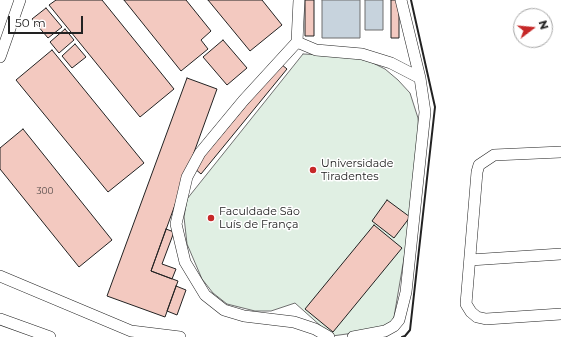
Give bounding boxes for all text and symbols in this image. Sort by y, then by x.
scale bar [10,8,85,34]
north arrow [513,8,553,48]
text: 50 m [15,15,46,30]
text: N [536,19,552,31]
place label: Universidade Tiradentes [321,157,393,183]
marker: Universidade Tiradentes [308,165,318,175]
house number: 300 [37,186,53,196]
place label: Faculdade São Luís de França [219,205,300,231]
marker: Faculdade São Luís de França [206,213,216,223]

